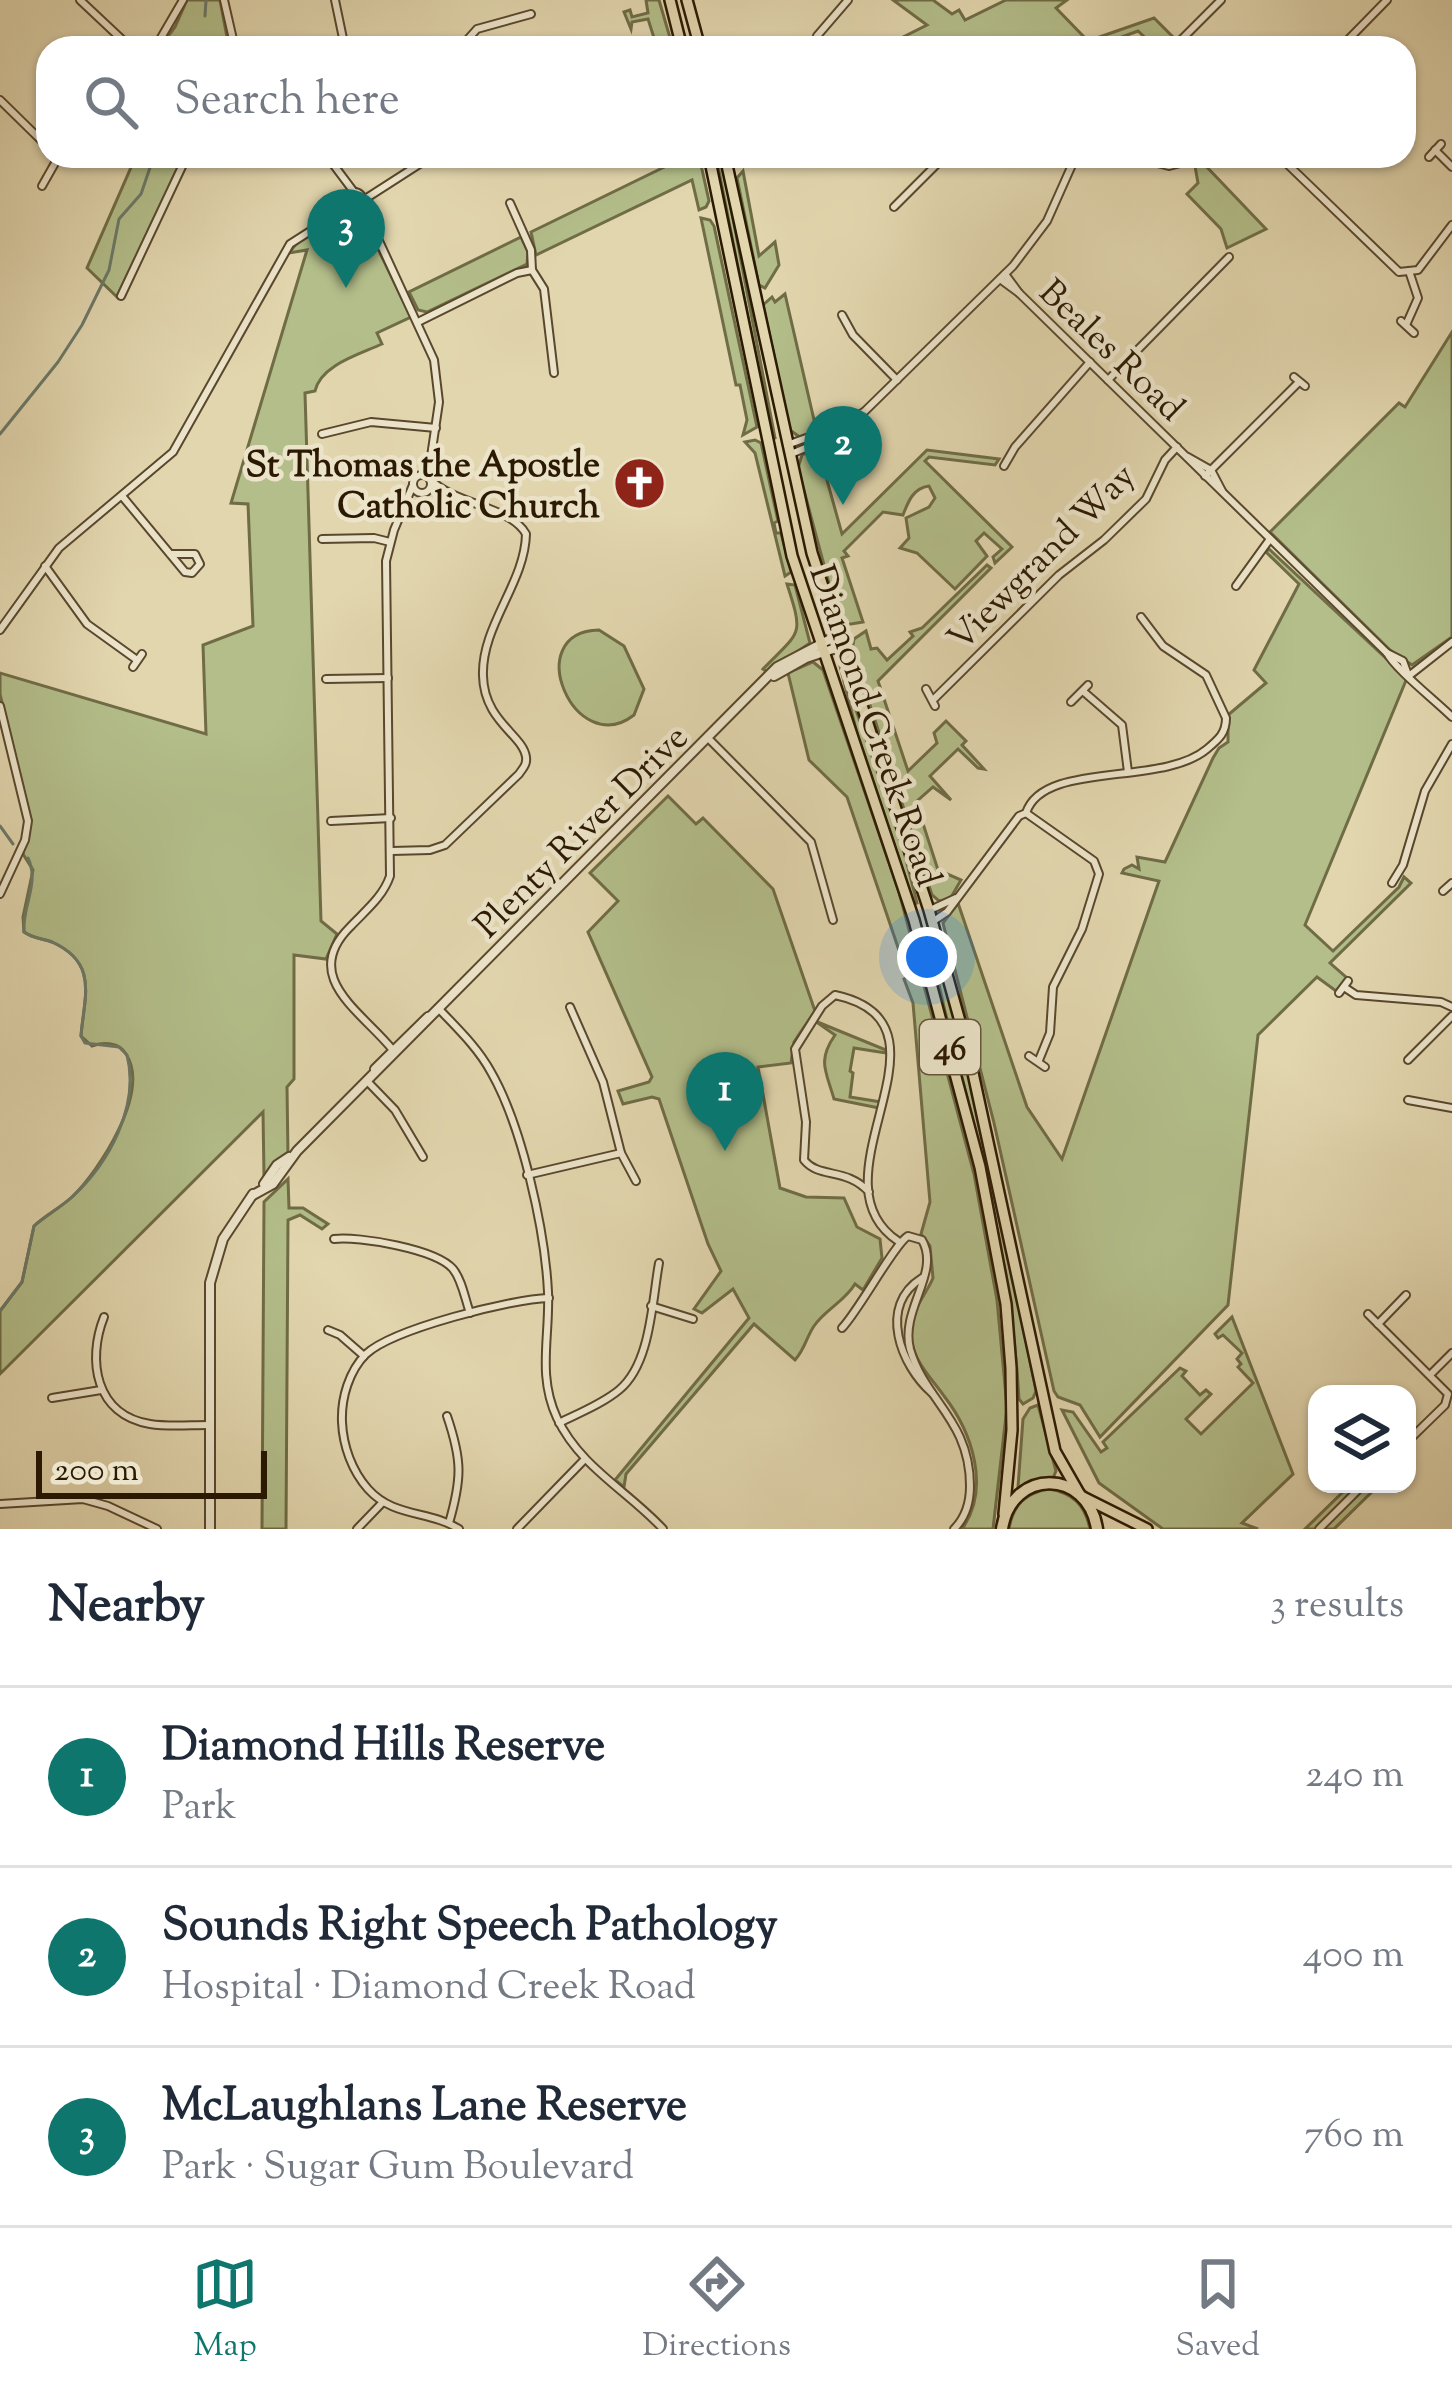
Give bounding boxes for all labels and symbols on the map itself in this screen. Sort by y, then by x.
pin: 3 [307,189,385,288]
street label: Beales Road [1026,269,1195,435]
pin: 2 [804,406,882,505]
place label: St Thomas the Apostle Catholic Church [246,441,600,534]
street label: Viewgrand Way [937,453,1149,665]
church icon: St Thomas the Apostle Catholic Church [611,456,667,512]
street label: Diamond Creek Road [794,559,953,894]
street label: Plenty River Drive [464,714,702,952]
your location [897,927,957,987]
road number: 46 [920,1020,980,1074]
pin: 1 [686,1052,764,1151]
scale bar [36,1445,267,1498]

